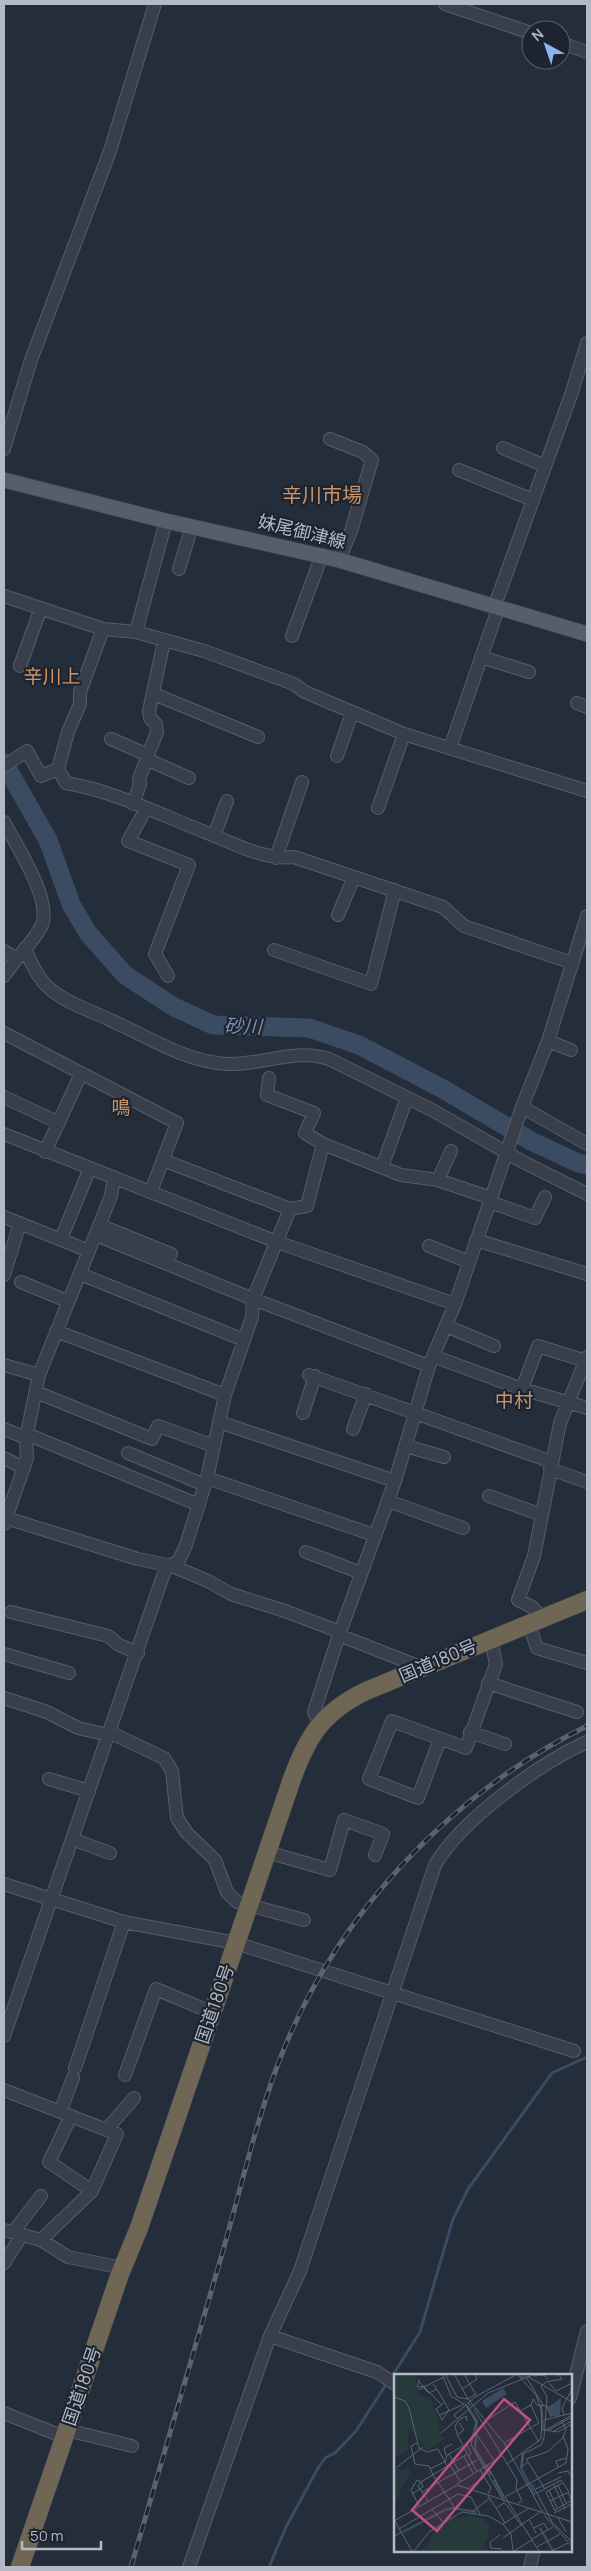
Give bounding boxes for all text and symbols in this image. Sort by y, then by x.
north arrow [521,20,571,70]
text: N [527,24,547,45]
district label: 辛川市場 [282,481,362,508]
street label: 妹尾御津線 [256,508,349,554]
district label: 辛川上 [23,663,81,689]
water label: 砂川 [224,1012,264,1040]
district label: 鳴 [111,1094,131,1120]
district label: 中村 [495,1387,533,1413]
street label: 国道180号 [395,1633,480,1687]
street label: 国道180号 [189,1961,239,2047]
street label: 国道180号 [56,2343,106,2429]
inset map [394,2374,571,2551]
scale bar [22,2518,101,2550]
text: 50 m [30,2525,64,2546]

